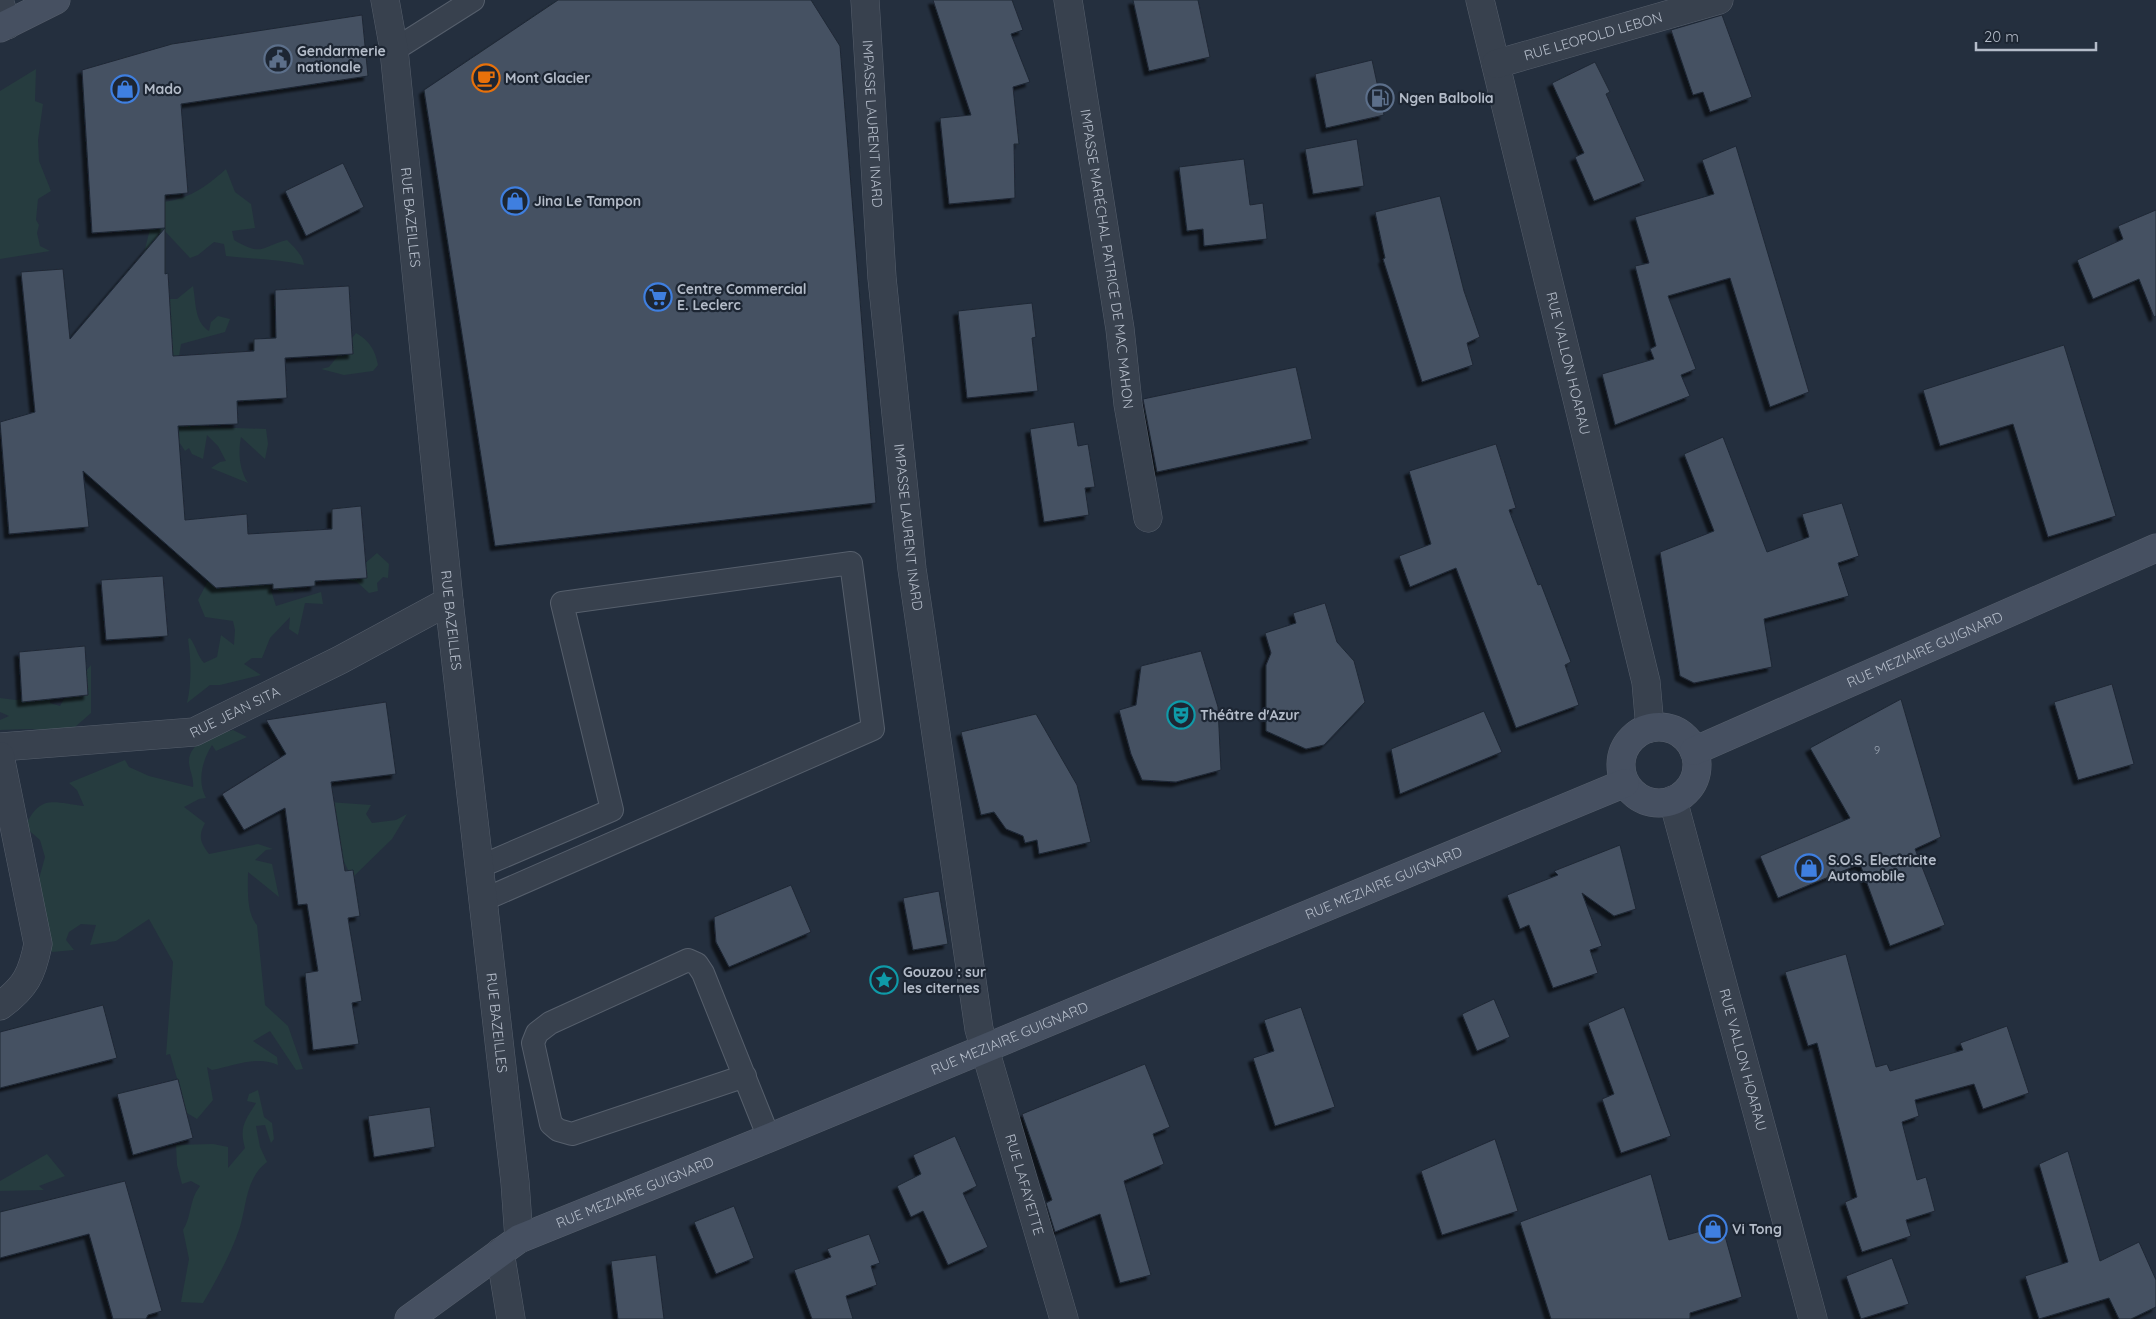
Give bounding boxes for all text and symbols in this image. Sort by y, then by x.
street label: RUE LEOPOLD LEBON [1522,8,1664,65]
scale bar [1976,20,2096,52]
text: 20 m [1984,27,2019,46]
street label: IMPASSE LAURENT INARD [858,39,887,208]
place label: Gendarmerie nationale [297,42,386,76]
public building icon: Gendarmerie nationale [263,44,293,74]
cafe icon: Mont Glacier [471,63,501,93]
place label: Mont Glacier [505,69,590,87]
shop icon: Mado [110,74,140,104]
place label: Mado [144,80,182,98]
fuel station icon: Ngen Balbolia [1365,83,1395,113]
place label: Ngen Balbolia [1399,89,1494,107]
street label: IMPASSE MARÉCHAL PATRICE DE MAC MAHON [1076,108,1137,410]
street label: RUE BAZEILLES [397,166,425,268]
shop icon: Jina Le Tampon [500,186,530,216]
place label: Jina Le Tampon [534,192,641,210]
place label: Centre Commercial E. Leclerc [677,280,807,314]
supermarket icon: Centre Commercial E. Leclerc [643,282,673,312]
street label: RUE VALLON HOARAU [1542,290,1595,437]
street label: IMPASSE LAURENT INARD [890,443,927,612]
street label: RUE BAZEILLES [437,569,466,671]
street label: RUE MEZIAIRE GUIGNARD [1844,607,2005,692]
street label: RUE JEAN SITA [187,682,283,742]
theatre icon: Théâtre d'Azur [1166,700,1196,730]
place label: Théâtre d'Azur [1200,706,1300,724]
house number: 9 [1874,743,1880,757]
street label: RUE MEZIAIRE GUIGNARD [1302,843,1465,924]
place label: S.O.S. Electricite Automobile [1828,851,1937,885]
shop icon: S.O.S. Electricite Automobile [1794,853,1824,883]
place label: Gouzou : sur les citernes [903,963,986,997]
place icon: Gouzou : sur les citernes [869,965,899,995]
street label: RUE BAZEILLES [482,972,512,1074]
street label: RUE VALLON HOARAU [1715,987,1771,1133]
street label: RUE MEZIAIRE GUIGNARD [928,998,1091,1079]
street label: RUE LAFAYETTE [1001,1132,1048,1237]
street label: RUE MEZIAIRE GUIGNARD [553,1152,716,1232]
shop icon: Vi Tong [1698,1214,1728,1244]
place label: Vi Tong [1732,1220,1782,1238]

